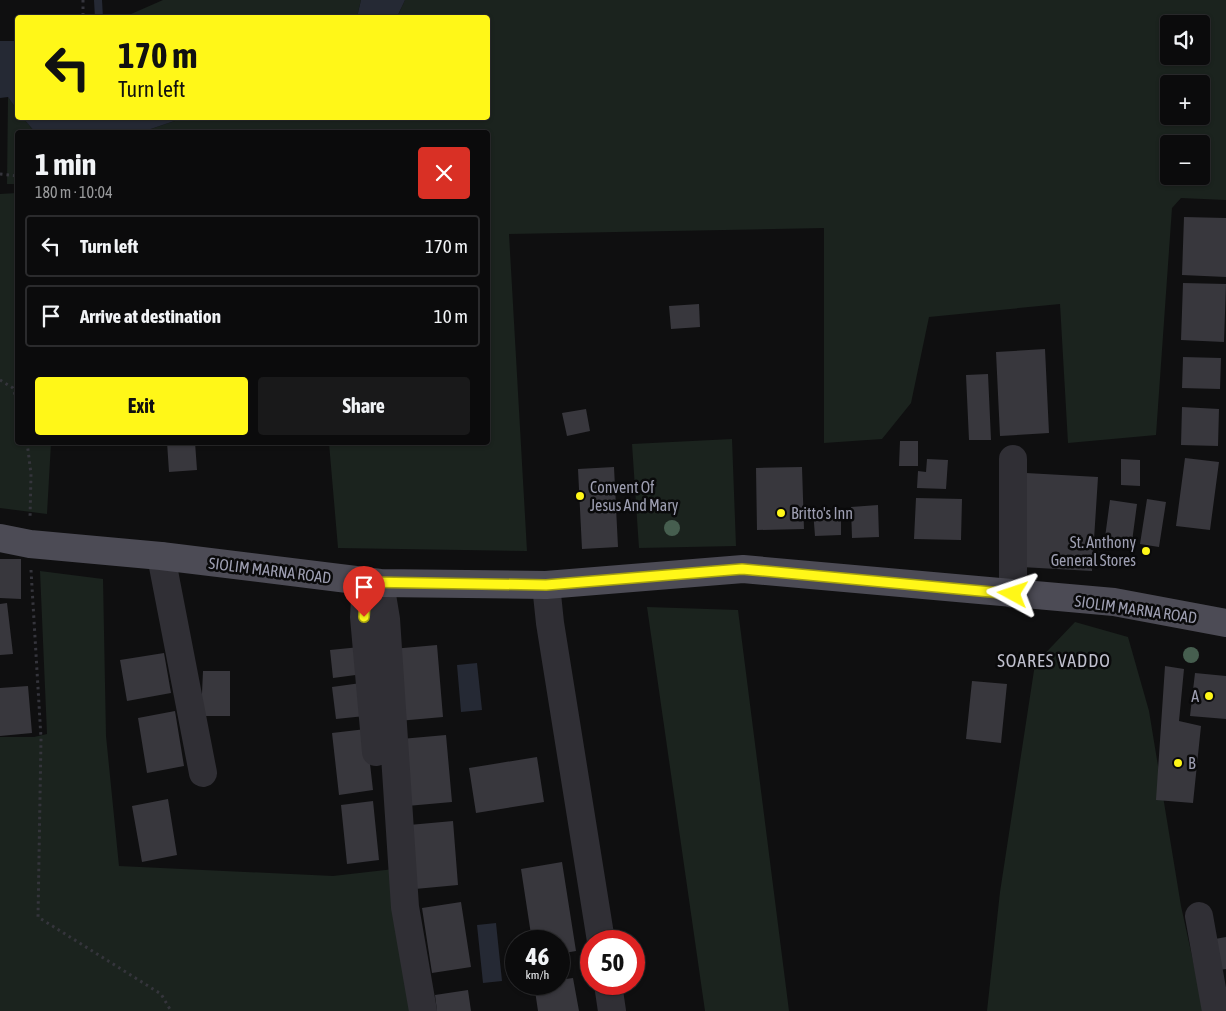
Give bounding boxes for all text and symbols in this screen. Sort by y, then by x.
map controls [1160,15,1210,185]
button: sound [1160,15,1210,65]
icon: left [35,35,100,100]
text: 170 m [118,35,197,75]
button: + [1160,75,1210,125]
text: Turn left [118,76,185,102]
button: − [1160,135,1210,185]
text: 1 min [35,147,96,181]
button: close [418,147,470,199]
text: 180 m · 10:04 [35,183,113,201]
icon: left [37,232,65,260]
text: Turn left [80,235,138,257]
text: 170 m [425,235,468,257]
icon: arrive [37,302,65,330]
text: Arrive at destination [80,305,221,327]
text: 10 m [434,305,468,327]
button: Exit [35,377,248,435]
button: Share [258,377,470,435]
place label: Convent Of Jesus And Mary [590,478,679,515]
marker: Convent Of Jesus And Mary [574,490,586,502]
place label: Britto's Inn [791,504,853,522]
marker: Britto's Inn [775,507,787,519]
place label: St. Anthony General Stores [1051,533,1136,569]
marker: St. Anthony General Stores [1140,545,1152,557]
street label: SIOLIM MARNA ROAD [208,554,332,586]
pin [343,566,385,617]
position arrow [986,567,1038,619]
icon: arrive [350,573,378,601]
street label: SIOLIM MARNA ROAD [1074,592,1198,627]
district label: SOARES VADDO [997,650,1111,671]
place label: A [1191,687,1199,705]
marker: A [1203,690,1215,702]
place label: B [1188,754,1196,772]
marker: B [1172,757,1184,769]
speed limit sign: 50 [580,930,645,995]
text: 46 [526,942,549,970]
text: km/h [526,968,549,982]

